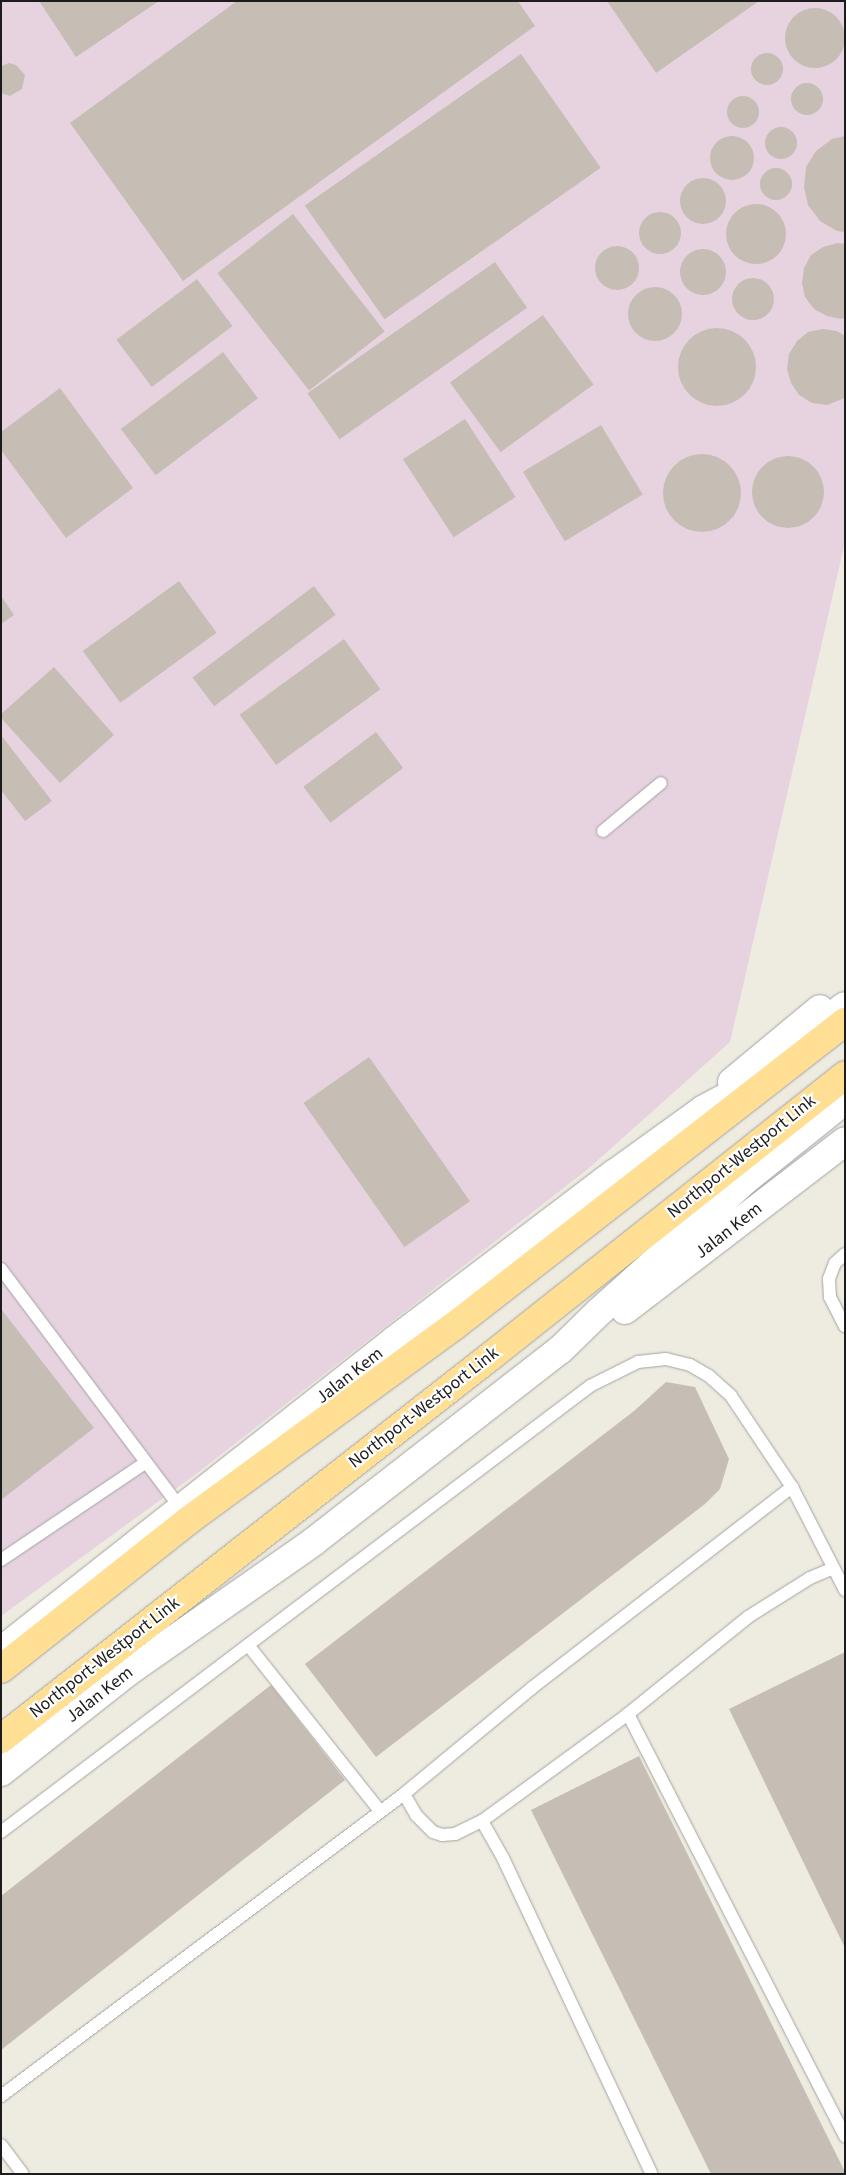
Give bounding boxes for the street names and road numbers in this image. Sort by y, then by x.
street label: Northport-Westport Link [664,1091,820,1223]
street label: Jalan Kem [691,1198,767,1264]
street label: Jalan Kem [312,1343,388,1409]
street label: Northport-Westport Link [345,1343,503,1473]
street label: Northport-Westport Link [26,1593,184,1723]
street label: Jalan Kem [62,1662,138,1728]

